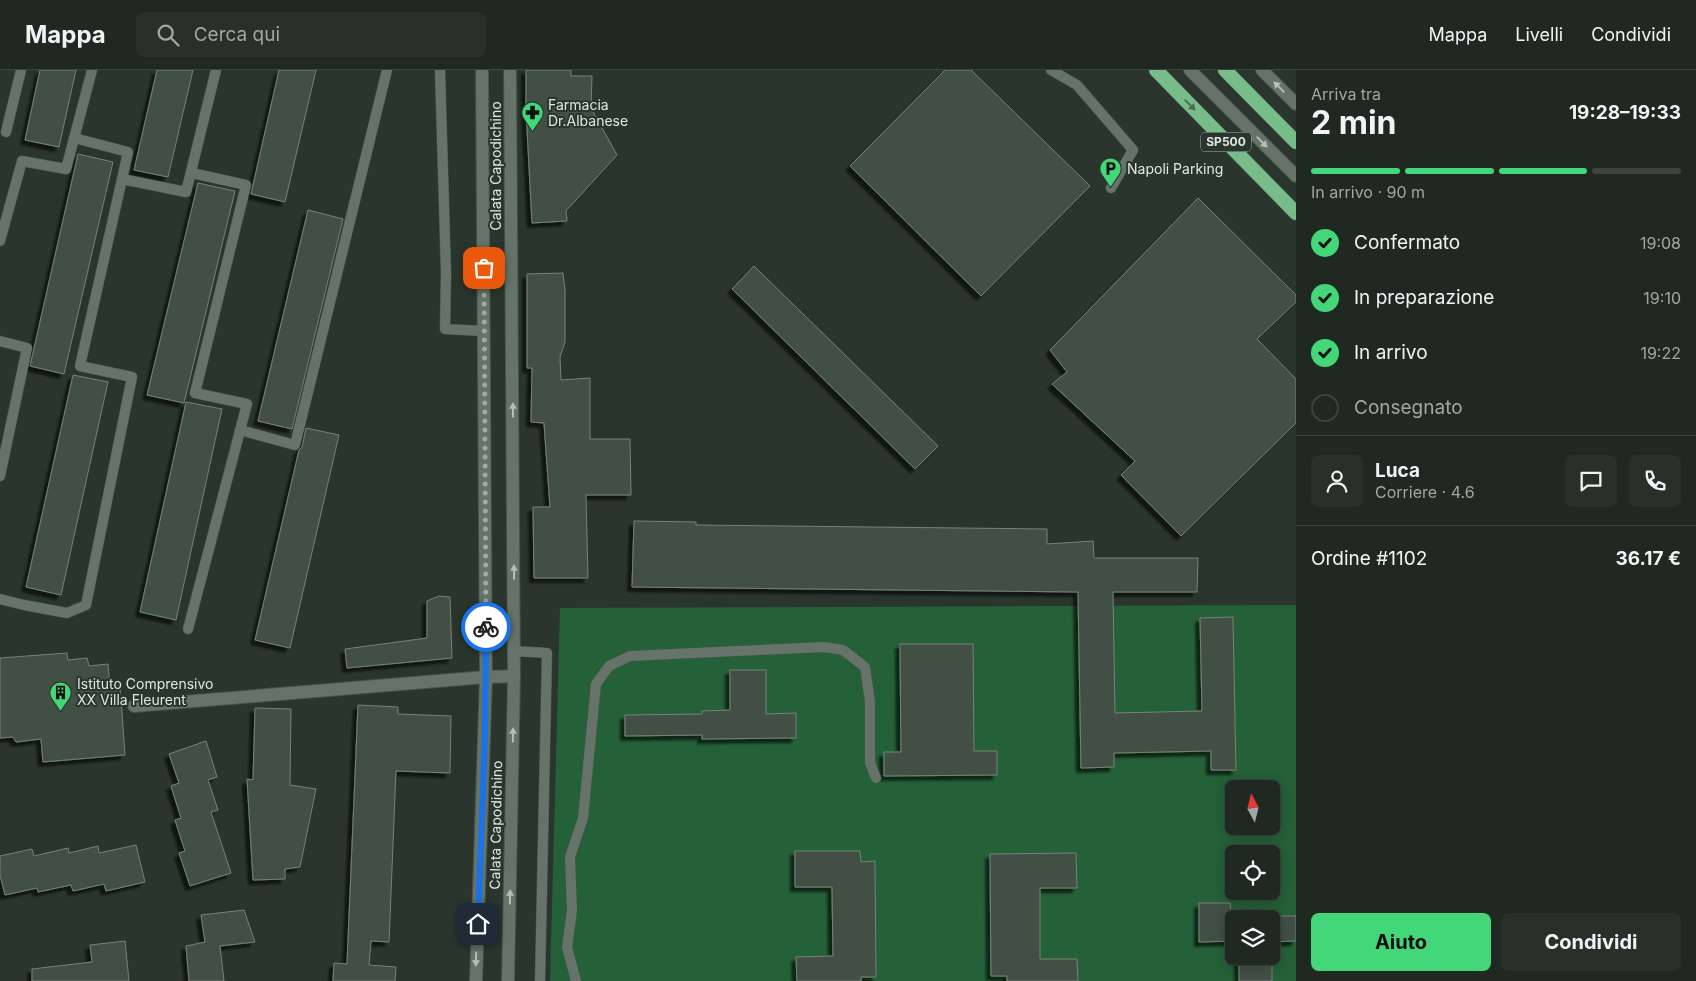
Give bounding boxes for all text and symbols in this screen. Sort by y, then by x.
search box [136,12,486,57]
text: Mappa [25,20,106,49]
icon: search [154,21,182,49]
text: Cerca qui [194,23,280,46]
text: Mappa [1429,24,1487,45]
text: Livelli [1515,24,1563,45]
text: Condividi [1591,24,1671,45]
one-way arrow [1273,81,1285,93]
text: Arriva tra [1311,84,1381,104]
place label: Farmacia Dr.Albanese [548,96,628,129]
one-way arrow [1184,99,1196,111]
street label: Calata Capodichino [487,101,504,231]
pharmacy icon: Farmacia Dr.Albanese [520,101,544,132]
text: 19:28–19:33 [1569,101,1681,124]
text: 2 min [1311,103,1397,142]
road number: SP500 [1201,132,1251,152]
one-way arrow [1256,136,1268,148]
parking icon: Napoli Parking [1099,157,1123,188]
place label: Napoli Parking [1127,160,1223,177]
text: In arrivo · 90 m [1311,182,1425,202]
icon: check [1311,229,1339,257]
text: Confermato [1354,231,1460,254]
text: 19:08 [1640,233,1681,253]
pin [463,247,505,289]
icon: bag [470,254,498,282]
icon: check [1311,284,1339,312]
text: In preparazione [1354,286,1494,309]
text: 19:10 [1643,288,1681,308]
icon: check [1311,339,1339,367]
text: In arrivo [1354,341,1428,364]
text: 19:22 [1640,343,1681,363]
text: Consegnato [1354,396,1463,419]
one-way arrow [509,402,517,418]
button: person [1311,455,1363,507]
button: chat [1565,455,1617,507]
button: phone [1629,455,1681,507]
text: Luca [1375,459,1420,482]
text: Corriere · 4.6 [1375,482,1475,502]
text: Ordine #1102 [1311,547,1427,570]
text: 36.17 € [1616,547,1681,570]
one-way arrow [510,564,518,580]
courier [461,602,511,652]
icon: bike [472,613,500,641]
place label: Istituto Comprensivo XX Villa Fleurent [77,675,213,708]
building icon: Istituto Comprensivo XX Villa Fleurent [49,680,73,711]
one-way arrow [509,727,517,743]
street label: Calata Capodichino [486,760,505,890]
north arrow [1225,780,1280,835]
map controls [1225,780,1280,965]
button: locate [1225,845,1280,900]
one-way arrow [506,889,514,905]
pin [457,903,499,945]
icon: home [464,910,492,938]
button: layers [1225,910,1280,965]
button: Aiuto [1311,913,1491,971]
button: Condividi [1501,913,1681,971]
one-way arrow [472,951,480,967]

